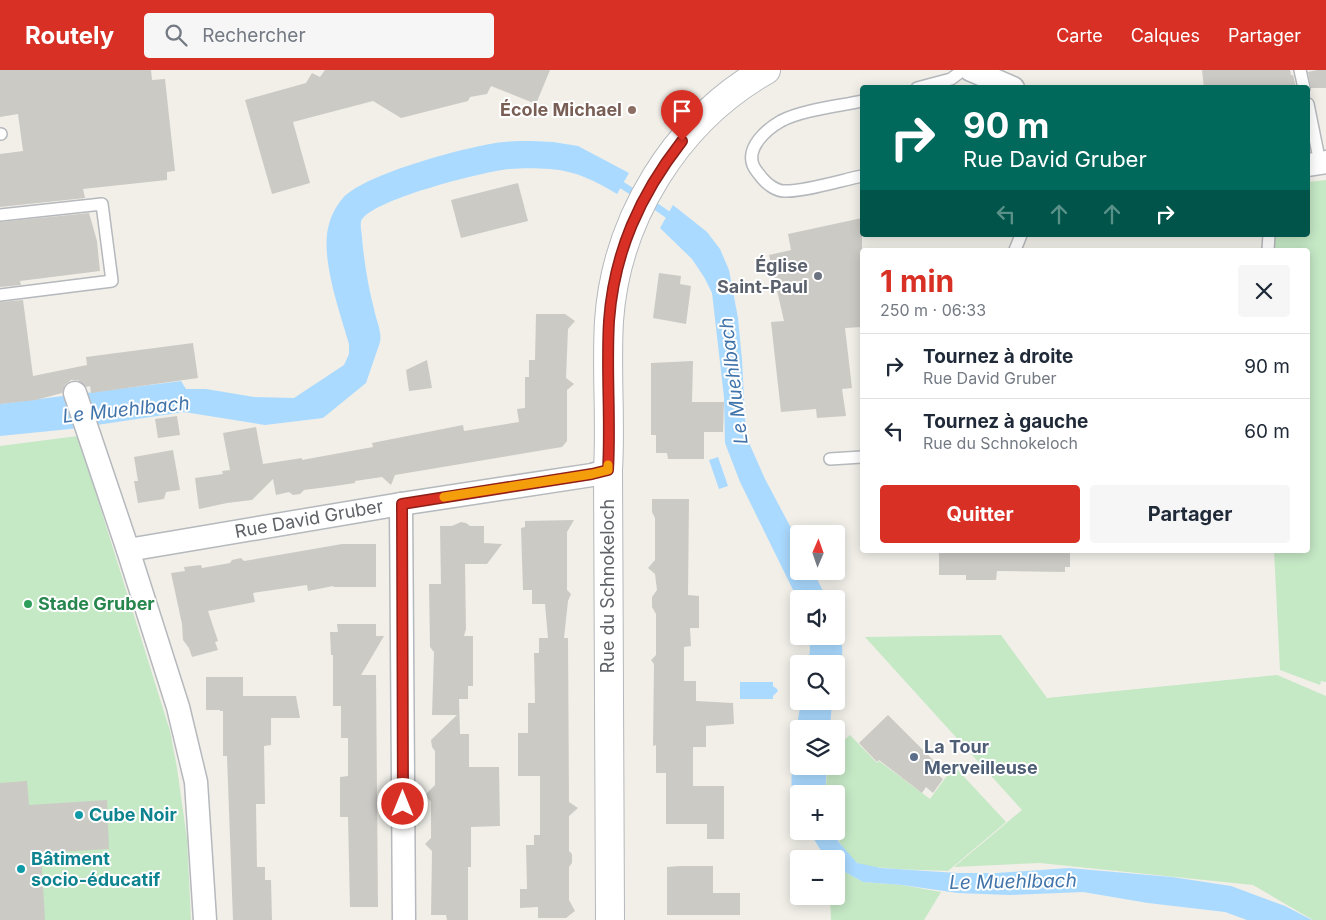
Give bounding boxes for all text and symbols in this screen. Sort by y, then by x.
search box [144,13,494,58]
text: Routely [25,21,114,50]
icon: search [162,21,190,49]
text: Rechercher [202,24,306,47]
text: Carte [1056,25,1103,46]
text: Calques [1131,25,1200,46]
text: Partager [1228,25,1301,46]
pin [661,90,703,141]
icon: arrive [668,97,696,125]
place label: École Michael [500,99,622,120]
marker: École Michael [626,104,638,116]
text: 90 m [963,104,1050,146]
icon: right [880,105,945,170]
text: Rue David Gruber [963,146,1147,172]
icon: left [992,200,1020,228]
icon: ahead [1045,200,1073,228]
icon: ahead [1098,200,1126,228]
icon: right [1151,200,1179,228]
place label: Église Saint-Paul [717,255,808,297]
text: 1 min [880,263,954,299]
button: close [1238,265,1290,317]
marker: Église Saint-Paul [812,270,824,282]
text: 250 m · 06:33 [880,300,986,320]
water label: Le Muehlbach [714,316,753,446]
text: Tournez à droite [923,345,1073,368]
icon: right [880,352,908,380]
text: 90 m [1244,355,1290,378]
text: Rue David Gruber [923,368,1057,388]
water label: Le Muehlbach [61,391,191,428]
text: Tournez à gauche [923,410,1088,433]
icon: left [880,417,908,445]
text: 60 m [1244,420,1290,443]
text: Rue du Schnokeloch [923,433,1078,453]
button: Quitter [880,485,1080,543]
button: Partager [1090,485,1290,543]
street label: Rue David Gruber [233,495,385,542]
street label: Rue du Schnokeloch [597,499,618,673]
north arrow [790,525,845,580]
map controls [790,525,845,905]
button: sound [790,590,845,645]
place label: Stade Gruber [38,593,155,614]
marker: Stade Gruber [22,598,34,610]
button: search [790,655,845,710]
button: layers [790,720,845,775]
place label: La Tour Merveilleuse [924,736,1038,778]
marker: La Tour Merveilleuse [908,751,920,763]
position arrow [376,777,428,829]
button: + [790,785,845,840]
place label: Cube Noir [89,804,177,825]
marker: Cube Noir [73,809,85,821]
place label: Bâtiment socio-éducatif [31,848,160,890]
button: − [790,850,845,905]
marker: Bâtiment socio-éducatif [15,863,27,875]
water label: Le Muehlbach [949,869,1077,894]

